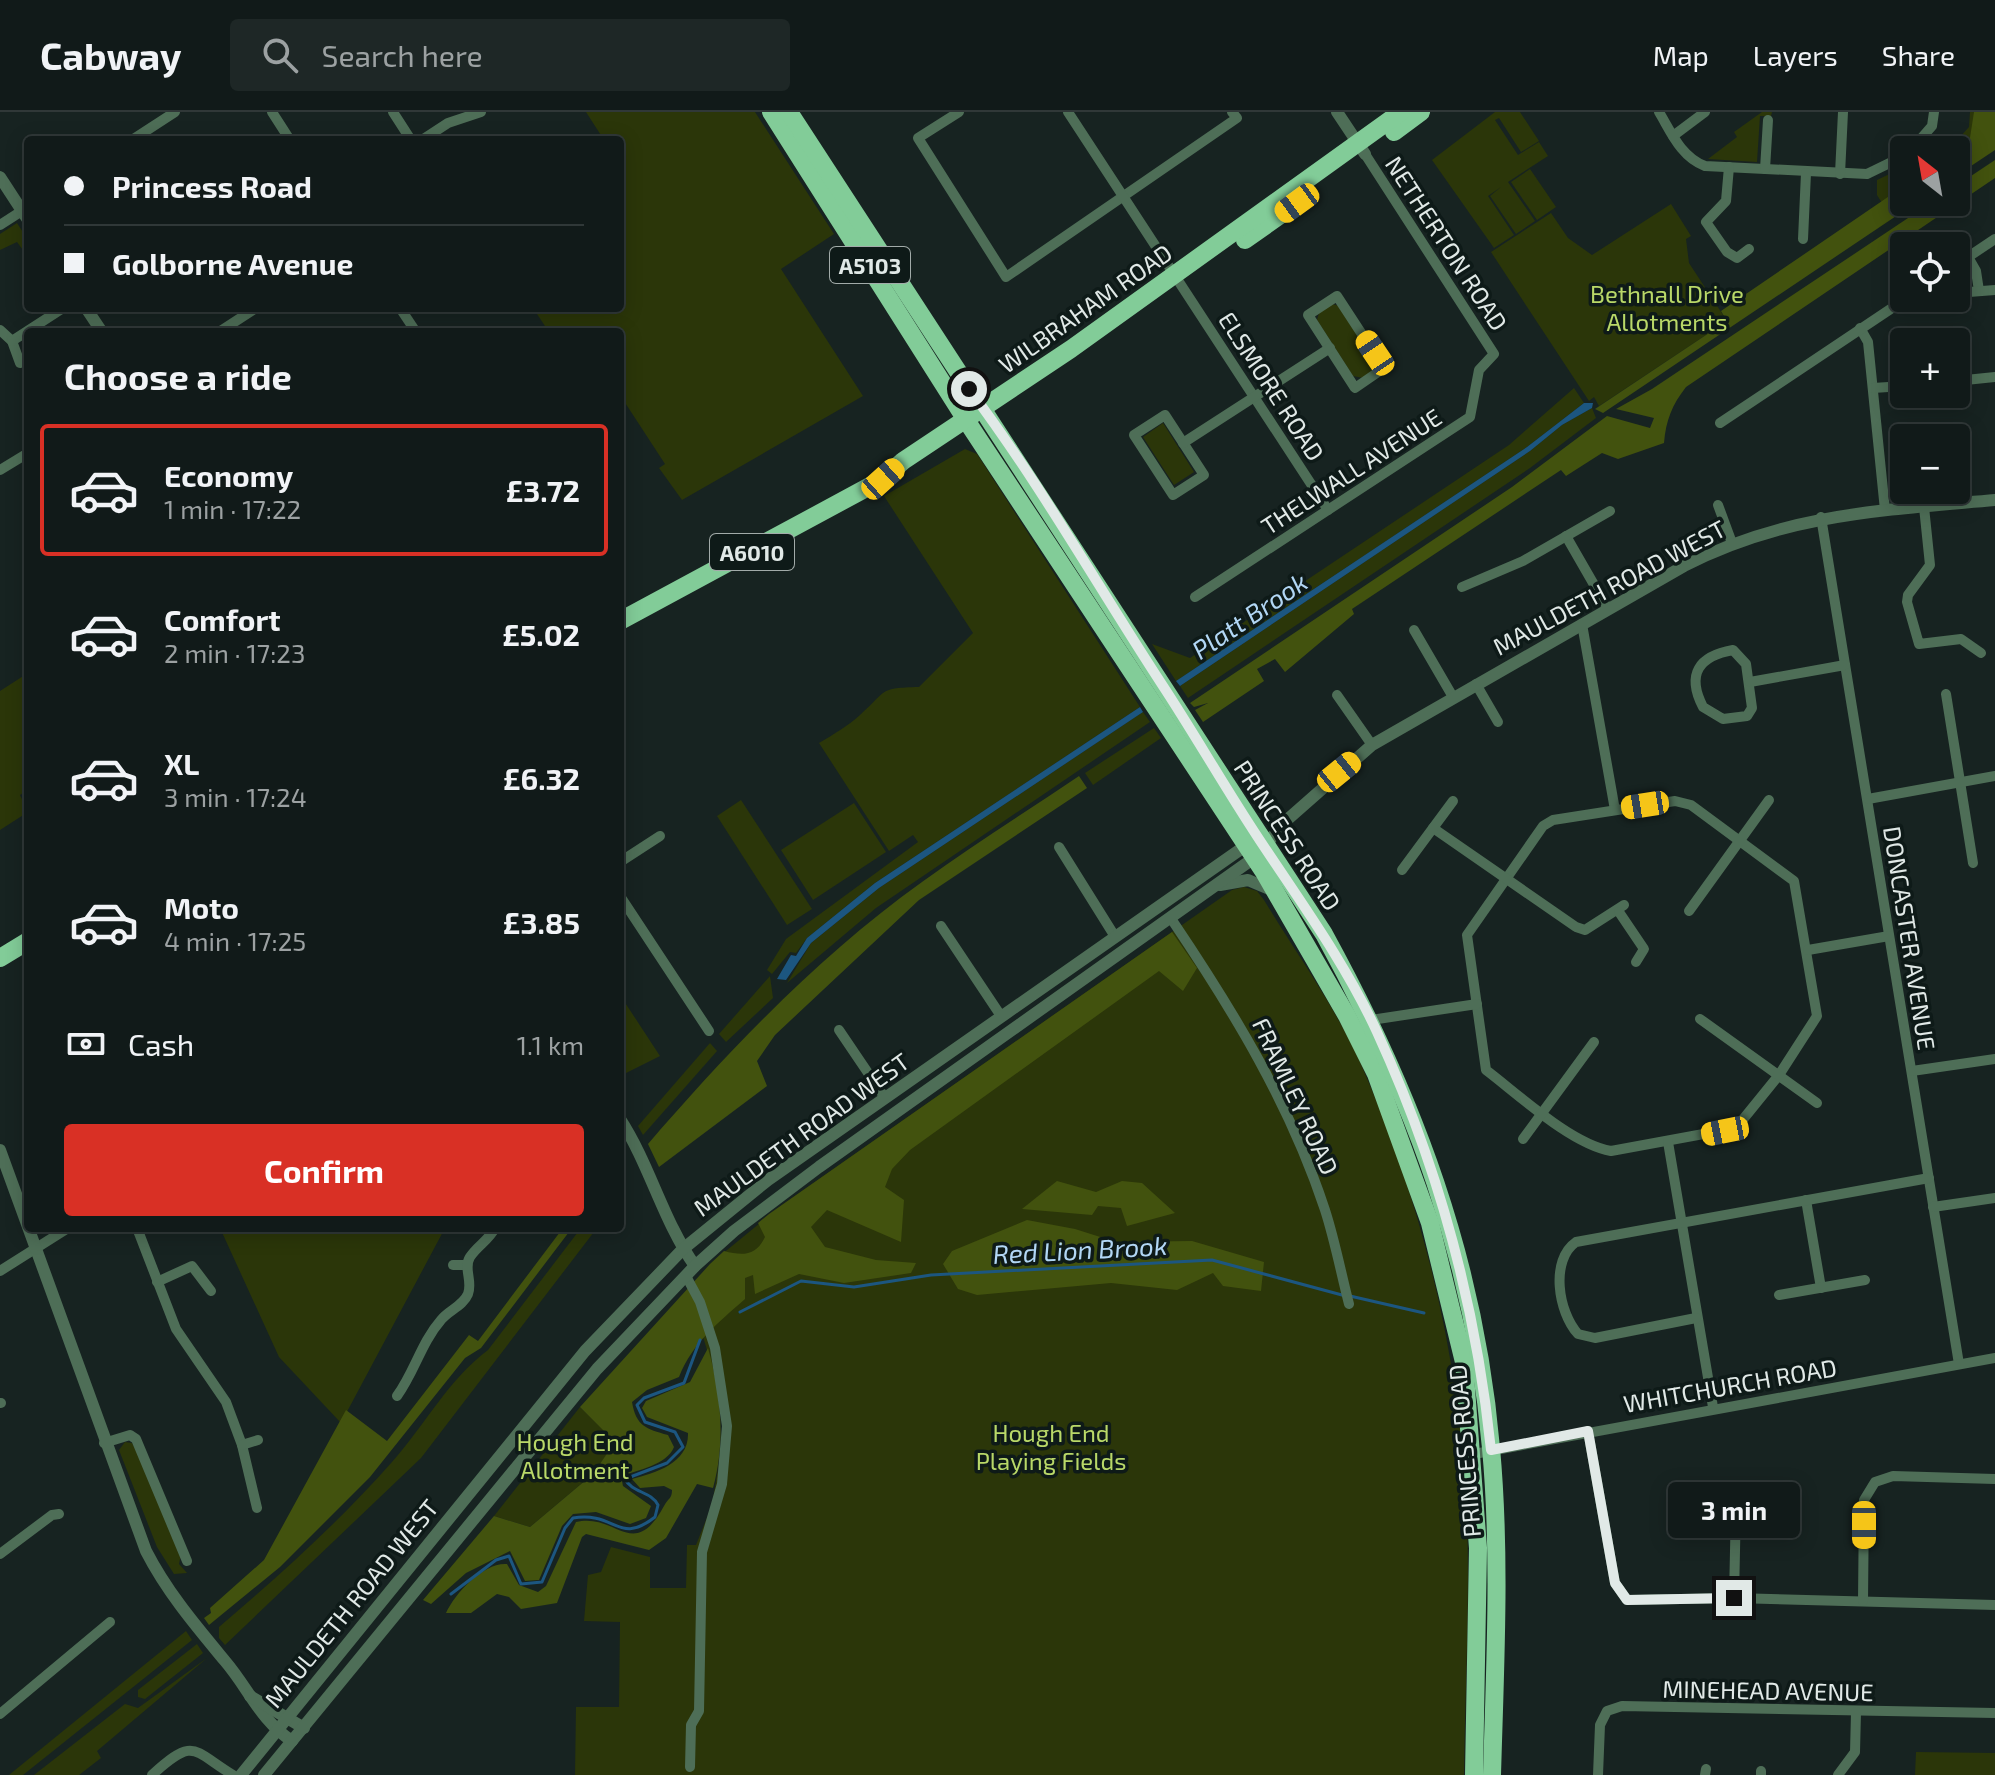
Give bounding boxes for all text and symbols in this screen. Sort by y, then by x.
search box [230,19,790,91]
text: Cabway [40,32,182,78]
icon: search [258,33,302,77]
text: Search here [322,37,483,73]
text: Map [1653,38,1709,72]
text: Layers [1753,38,1838,72]
text: Share [1882,38,1955,72]
north arrow [1890,136,1970,216]
map controls [1890,136,1970,504]
street label: NETHERTON ROAD [1380,150,1514,336]
text: Princess Road [112,168,312,204]
car [1271,179,1323,227]
button: locate [1890,232,1970,312]
street label: WILBRAHAM ROAD [993,237,1177,379]
text: Golborne Avenue [112,245,353,281]
road number: A5103 [830,247,910,283]
park label: Bethnall Drive Allotments [1590,279,1744,336]
street label: ELSMORE ROAD [1213,306,1331,466]
car [1352,326,1398,380]
button: + [1890,328,1970,408]
text: Choose a ride [64,354,292,397]
route start [951,371,987,407]
street label: THELWALL AVENUE [1255,402,1447,540]
button: − [1890,424,1970,504]
icon: car [68,454,140,526]
car [857,454,909,504]
text: Economy [164,457,293,493]
text: £3.72 [506,472,580,508]
text: 1 min · 17:22 [164,493,301,524]
street label: MAULDETH ROAD WEST [1488,513,1730,661]
road number: A6010 [710,534,794,570]
water label: Platt Brook [1186,565,1312,665]
icon: car [68,598,140,670]
text: Comfort [164,601,281,637]
text: £5.02 [502,616,580,652]
text: 2 min · 17:23 [164,637,305,668]
icon: car [68,742,140,814]
text: XL [164,745,199,781]
car [1313,748,1365,796]
street label: PRINCESS ROAD [1229,754,1347,916]
text: £6.32 [503,760,580,796]
text: 3 min · 17:24 [164,781,307,812]
car [1619,789,1671,821]
street label: DONCASTER AVENUE [1878,824,1942,1052]
icon: car [68,886,140,958]
text: Moto [164,889,239,925]
text: £3.85 [503,904,580,940]
text: 4 min · 17:25 [164,925,306,956]
street label: FRAMLEY ROAD [1247,1013,1345,1179]
icon: cash [64,1022,108,1066]
text: Cash [128,1026,194,1062]
text: 1.1 km [517,1029,584,1060]
street label: MAULDETH ROAD WEST [688,1046,914,1222]
car [1699,1115,1751,1147]
button: Confirm [64,1124,584,1216]
water label: Red Lion Brook [992,1229,1168,1269]
street label: WHITCHURCH ROAD [1621,1352,1839,1418]
street label: PRINCESS ROAD [1442,1363,1486,1539]
park label: Hough End Playing Fields [976,1418,1126,1475]
park label: Hough End Allotment [516,1427,634,1484]
callout: 3 min [1668,1482,1800,1538]
street label: MAULDETH ROAD WEST [258,1493,444,1713]
text: 3 min [1701,1494,1767,1525]
car [1852,1501,1876,1549]
route end [1716,1580,1752,1616]
street label: MINEHEAD AVENUE [1662,1674,1874,1706]

